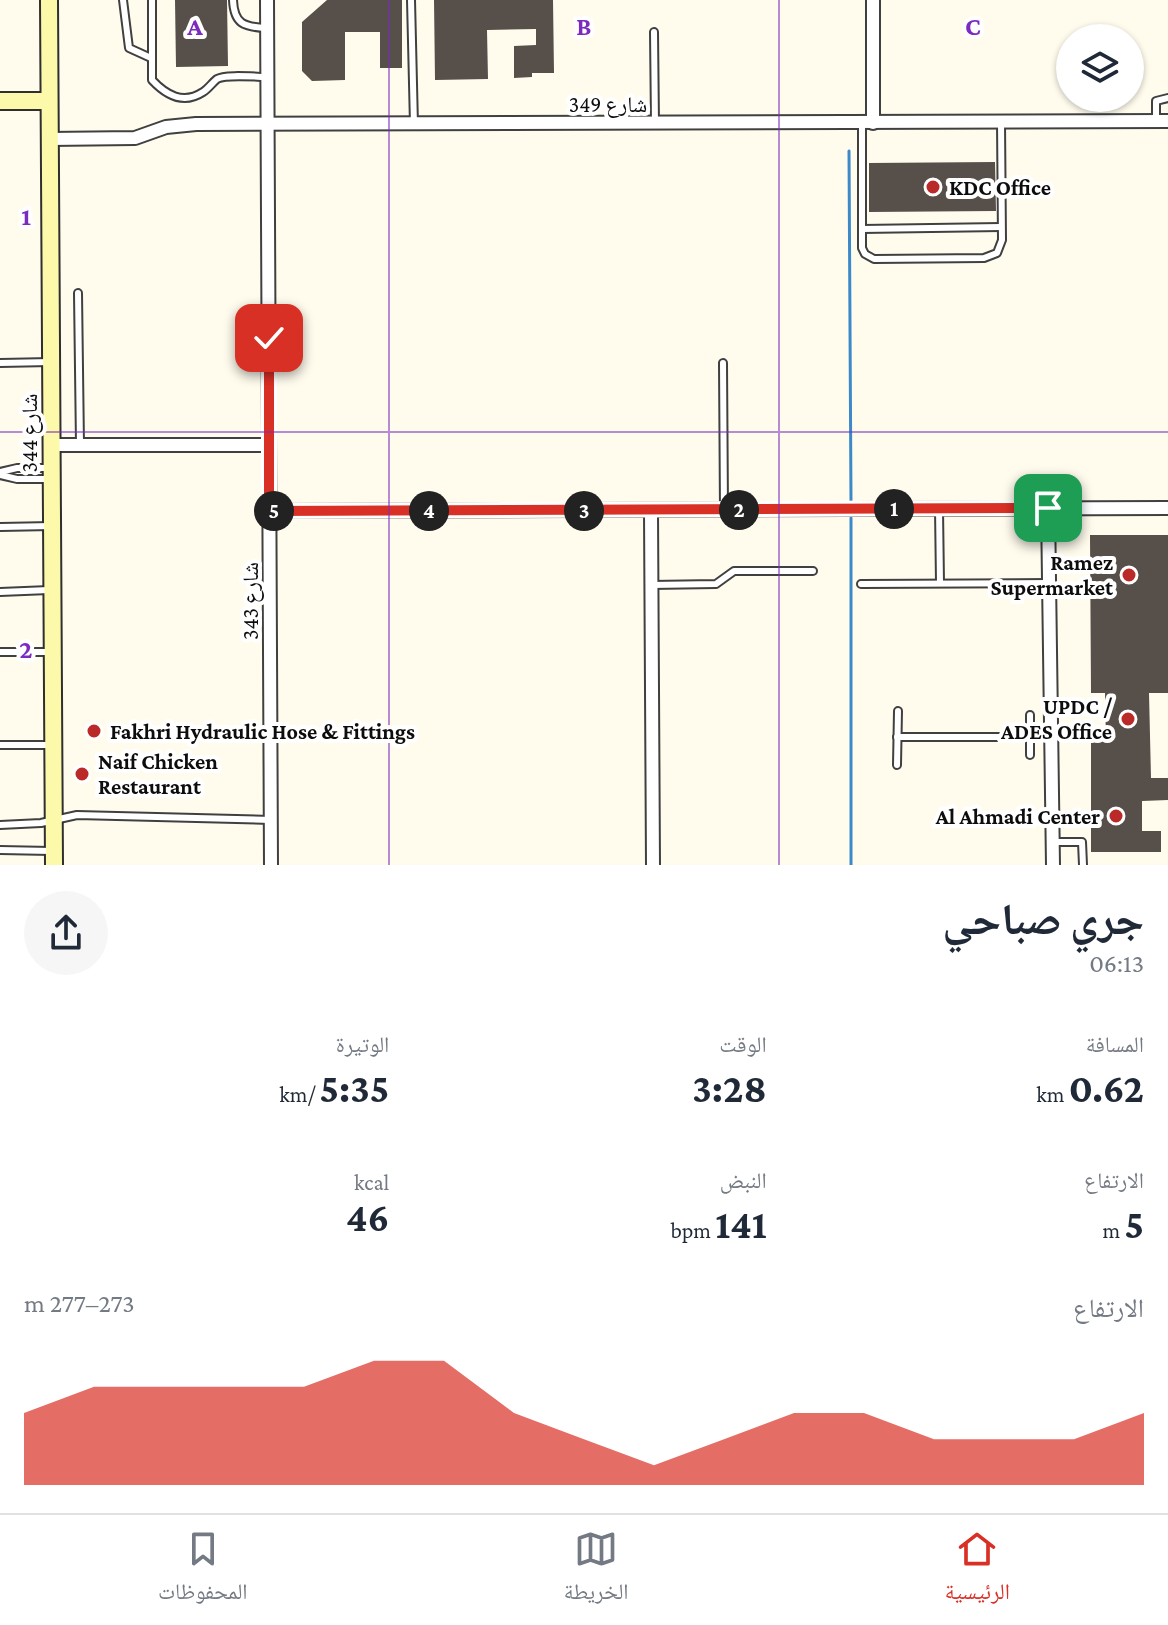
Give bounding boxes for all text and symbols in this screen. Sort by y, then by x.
text: A [186,12,203,41]
text: B [576,12,592,41]
text: C [965,12,981,41]
map controls [1056,24,1144,112]
button: layers [1056,24,1144,112]
street label: شارع 349 [569,92,647,118]
place label: KDC Office [949,175,1051,200]
marker: KDC Office [924,178,942,196]
text: 1 [21,202,31,231]
pin [235,304,303,372]
icon: check [247,316,291,360]
street label: شارع 344 [17,394,43,472]
pin [1014,474,1082,542]
icon: arrive [1026,486,1070,530]
pin: 1 [874,489,914,529]
pin: 2 [719,490,759,530]
pin: 5 [254,491,294,531]
pin: 4 [409,491,449,531]
pin: 3 [564,491,604,531]
text: 1 [890,496,898,521]
text: 2 [733,497,745,522]
text: 5 [269,498,279,523]
text: 4 [423,498,435,523]
text: 3 [579,498,589,523]
place label: Ramez Supermarket [991,550,1114,600]
street label: شارع 343 [238,562,264,640]
marker: Ramez Supermarket [1120,566,1138,584]
text: 2 [19,635,33,664]
place label: UPDC / ADES Office [1000,694,1113,744]
marker: UPDC / ADES Office [1119,710,1137,728]
place label: Fakhri Hydraulic Hose & Fittings [110,719,415,744]
marker: Fakhri Hydraulic Hose & Fittings [85,722,103,740]
place label: Naif Chicken Restaurant [98,749,218,799]
marker: Naif Chicken Restaurant [73,765,91,783]
place label: Al Ahmadi Center [935,804,1100,829]
marker: Al Ahmadi Center [1107,807,1125,825]
button: share [24,891,108,975]
text: جري صباحي [942,895,1144,943]
text: 06:13 [1089,949,1144,978]
text: الوتيرة [336,1032,389,1057]
text: الوقت [719,1032,767,1057]
text: المسافة [1086,1032,1144,1057]
text: 5:35 [319,1066,389,1111]
text: 3:28 [692,1066,767,1111]
text: 0.62 [1069,1066,1144,1111]
text: /km [279,1082,319,1107]
text: km [1036,1082,1069,1107]
text: النبض [720,1168,767,1193]
text: الارتفاع [1084,1168,1144,1193]
text: kcal [354,1170,389,1195]
text: 46 [346,1195,389,1240]
text: 141 [715,1202,767,1247]
text: 5 [1124,1202,1144,1247]
text: bpm [671,1218,715,1243]
text: m [1103,1218,1124,1243]
text: 273–277 m [24,1289,135,1318]
text: الارتفاع [1073,1294,1144,1323]
tab: المحفوظات [158,1527,248,1613]
tab: الخريطة [564,1527,629,1613]
tab: الرئيسية [945,1527,1010,1613]

